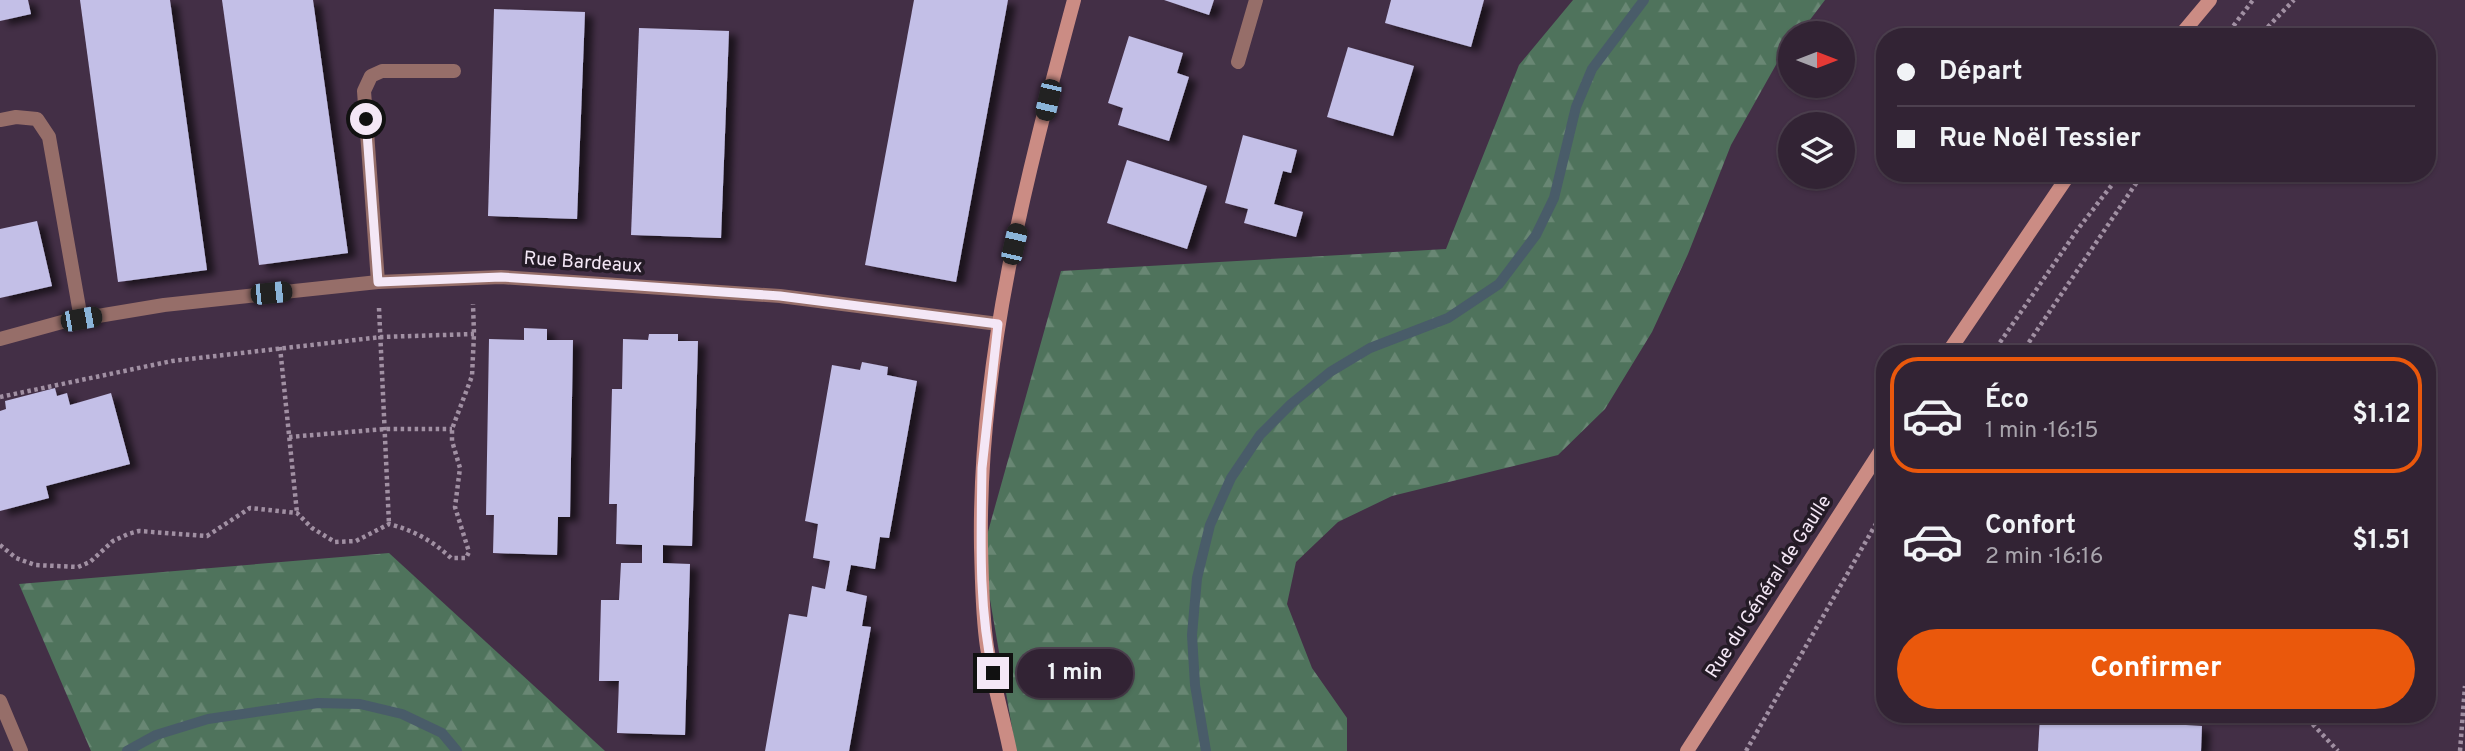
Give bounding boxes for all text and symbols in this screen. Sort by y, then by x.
north arrow [1778,21,1855,98]
map controls [1778,21,1855,189]
text: Départ [1939,56,2023,89]
car [1034,77,1063,123]
route start [350,103,382,135]
button: layers [1778,112,1855,189]
text: Rue Noël Tessier [1939,123,2141,156]
car [1000,221,1029,267]
street label: Rue Bardeaux [523,247,643,279]
car [250,280,293,306]
car [59,305,104,333]
icon: car [1901,384,1964,447]
text: Éco [1985,384,2029,417]
text: $1.12 [2352,399,2411,432]
text: 1 min · 16:15 [1985,417,2098,446]
street label: Rue du Général de Gaulle [1701,491,1837,683]
icon: car [1901,510,1964,573]
text: Confort [1985,510,2076,543]
text: $1.51 [2352,525,2411,558]
text: 2 min · 16:16 [1985,543,2103,572]
button: Confirmer [1897,629,2415,709]
callout: 1 min [1018,648,1133,698]
route end [977,657,1009,689]
text: 1 min [1047,659,1103,688]

